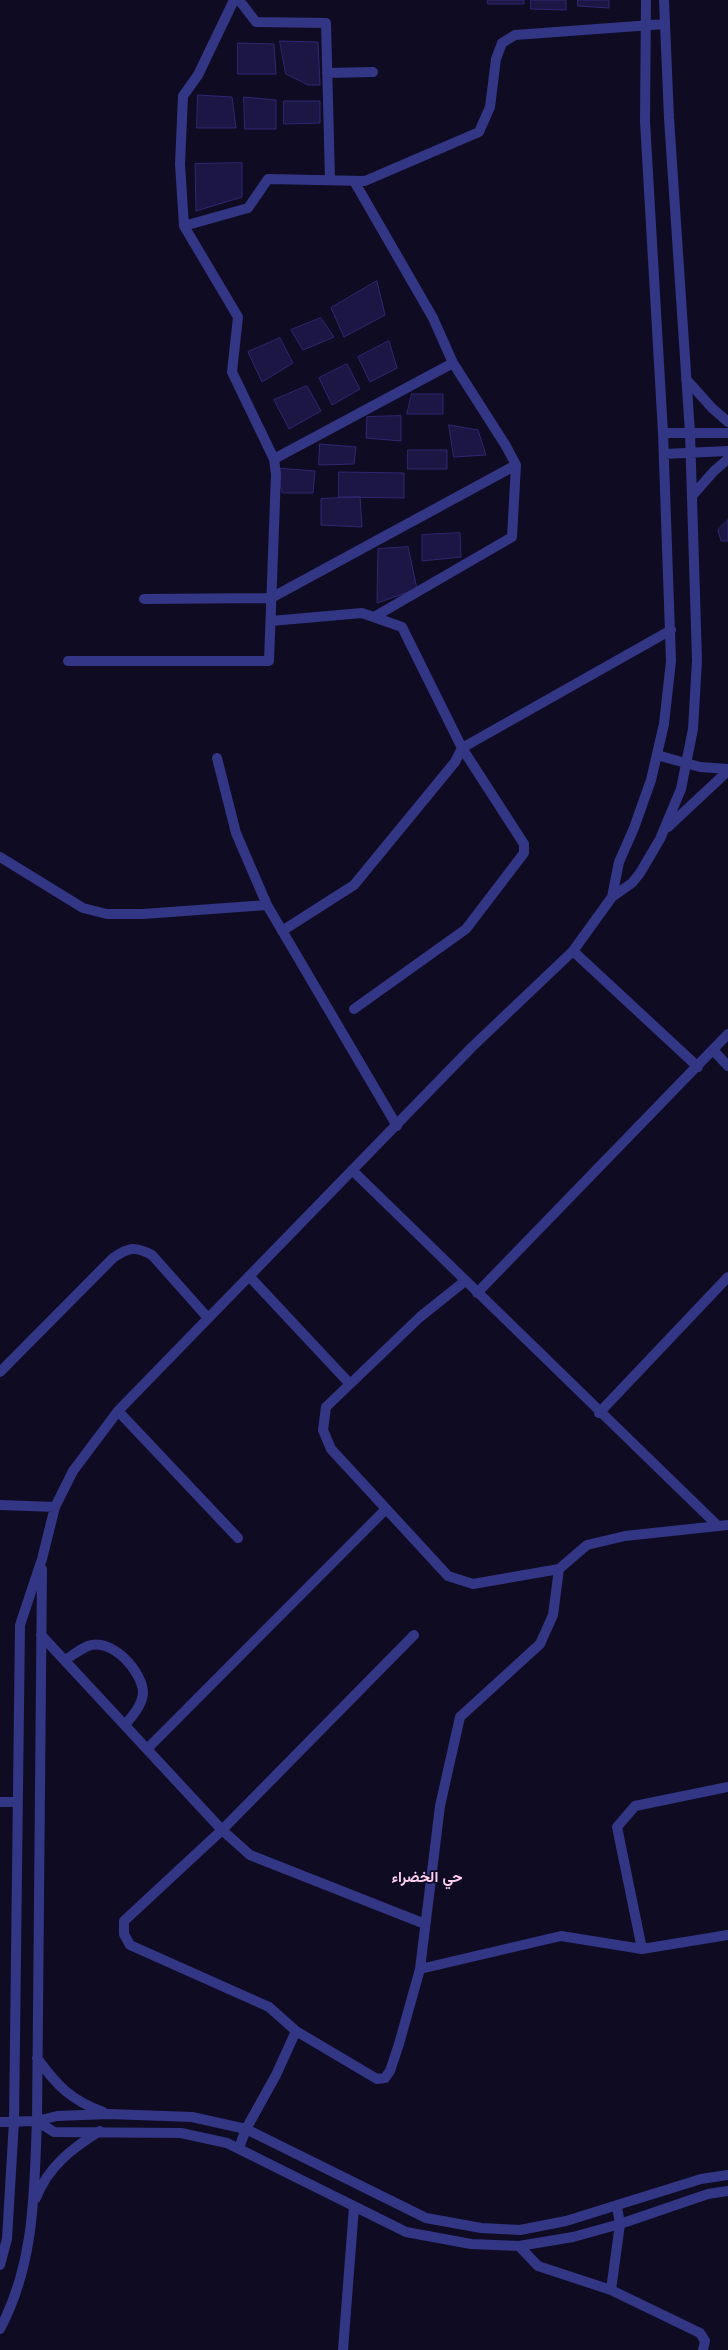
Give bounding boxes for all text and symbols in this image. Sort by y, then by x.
district label: حي الخضراء [391,1868,463,1886]

